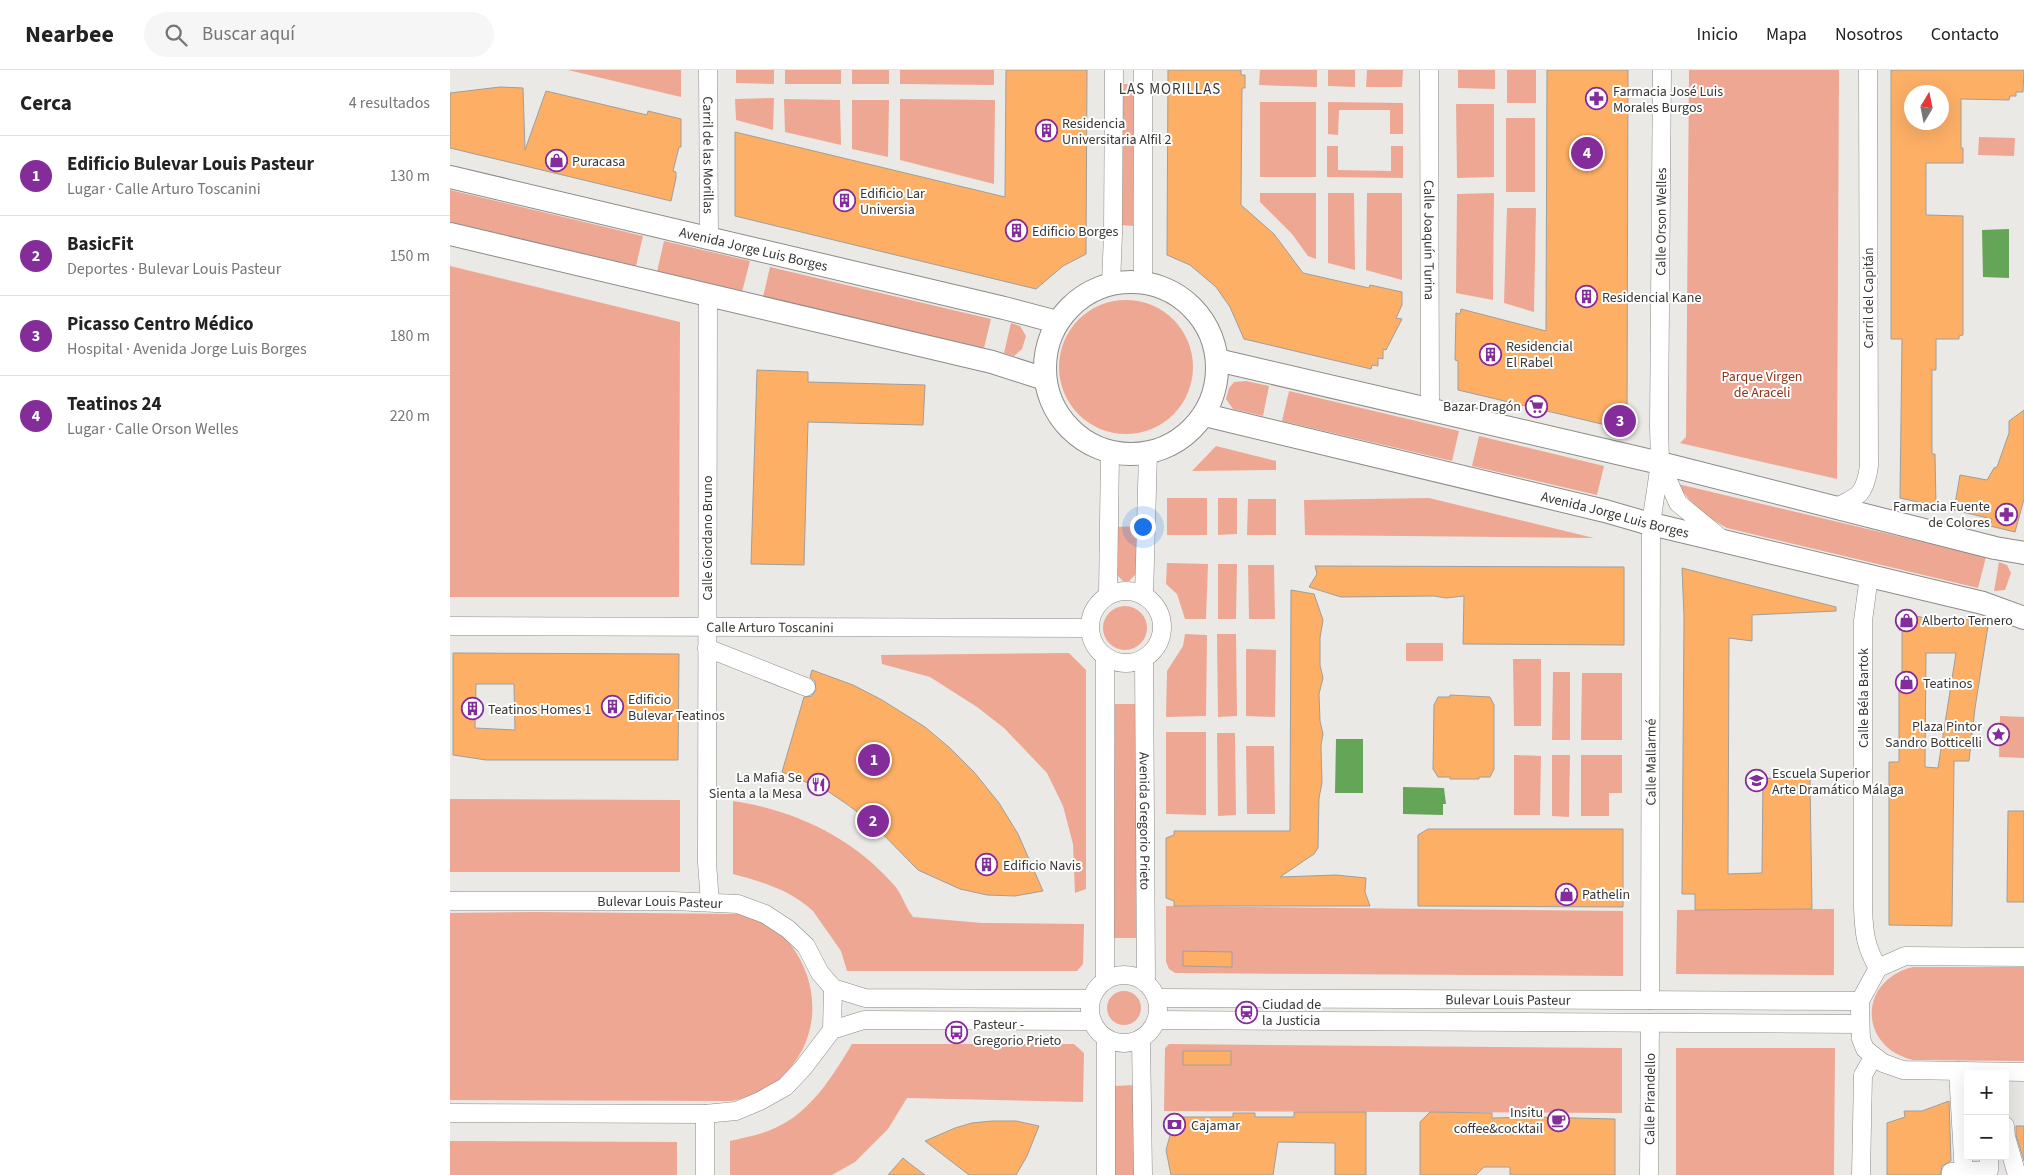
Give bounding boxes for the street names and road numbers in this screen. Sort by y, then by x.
street label: Carril de las Morillas [697,96,718,214]
street label: Calle Orson Welles [1651,167,1672,276]
street label: Calle Joaquín Turina [1418,180,1439,300]
street label: Avenida Jorge Luis Borges [677,223,830,277]
street label: Carril del Capitán [1859,247,1879,349]
street label: Calle Giordano Bruno [698,475,718,601]
street label: Avenida Jorge Luis Borges [1539,487,1691,544]
street label: Calle Arturo Toscanini [706,618,834,638]
street label: Calle Béla Bartok [1854,648,1874,748]
street label: Calle Mallarmé [1641,718,1662,805]
street label: Avenida Gregorio Prieto [1134,752,1154,890]
street label: Bulevar Louis Pasteur [597,892,723,914]
street label: Bulevar Louis Pasteur [1445,990,1571,1011]
street label: Calle Pirandello [1640,1053,1661,1145]

